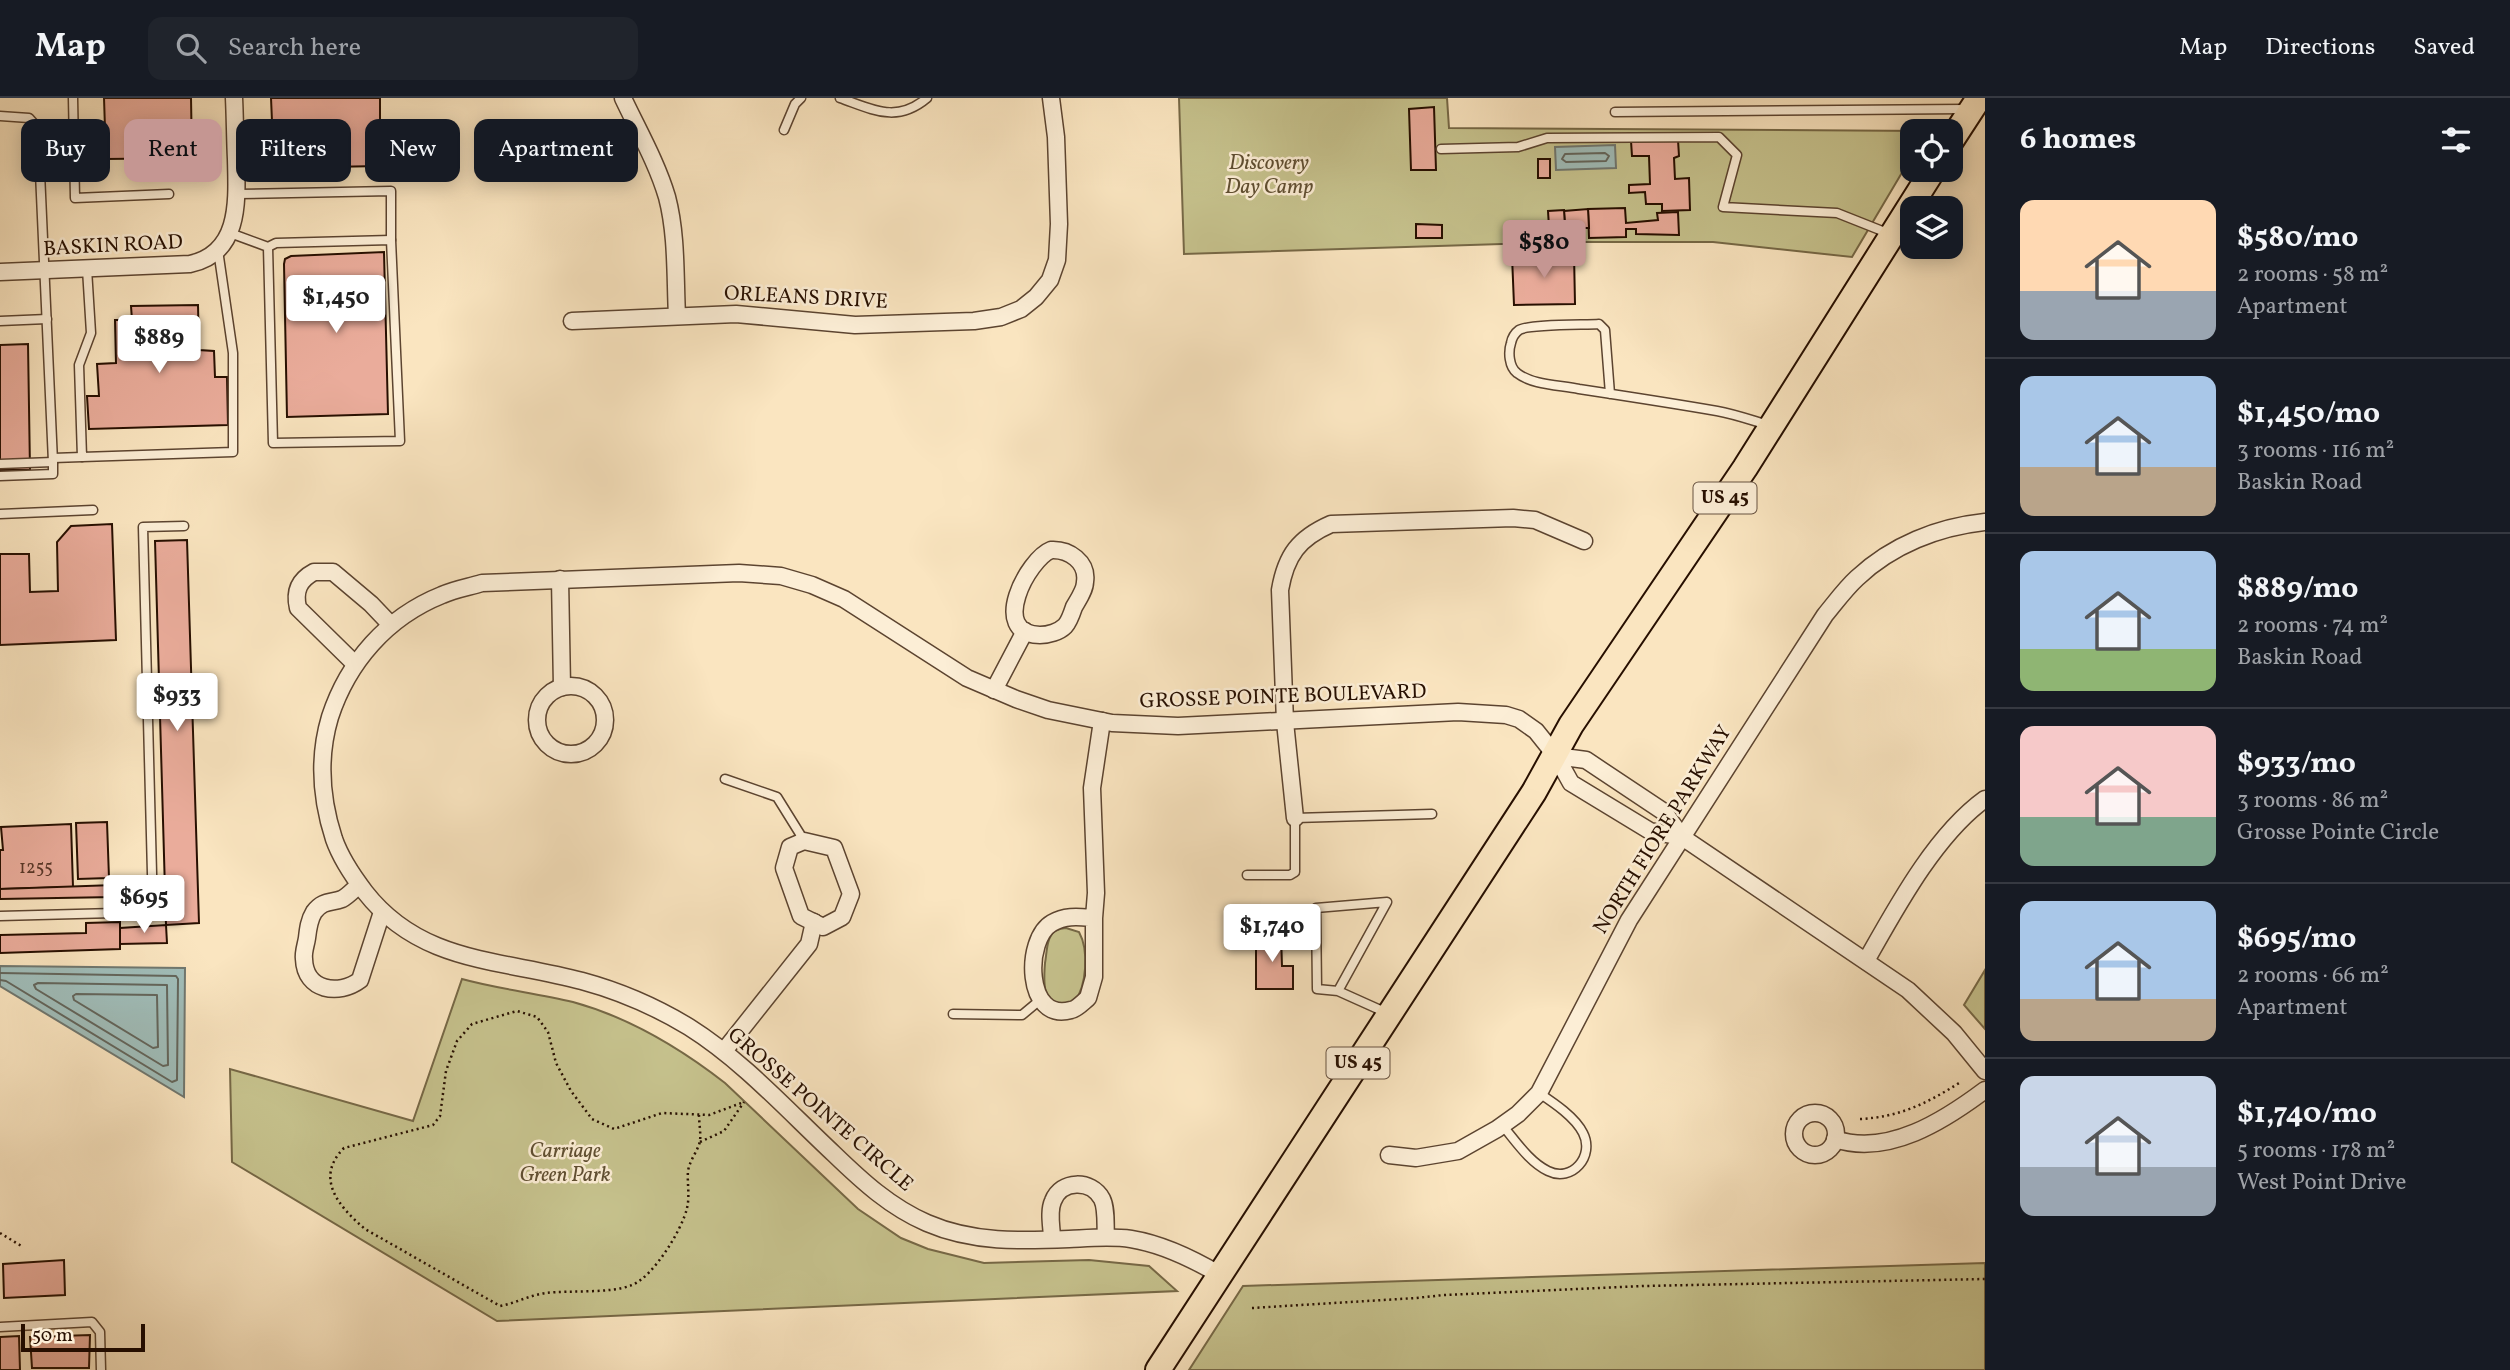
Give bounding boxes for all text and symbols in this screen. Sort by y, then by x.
search box [148,17,638,80]
text: Map [35,25,106,71]
icon: search [172,29,210,67]
text: Search here [228,30,361,66]
text: Map [2179,31,2227,65]
text: Directions [2265,31,2375,65]
text: Saved [2413,31,2475,65]
chip: Buy [21,119,110,182]
chip: Rent [124,119,222,182]
chip: Filters [236,119,351,182]
chip: New [365,119,460,182]
chip: Apartment [474,119,638,182]
map controls [1900,119,1963,259]
button: locate [1900,119,1963,182]
text: 6 homes [2020,119,2136,161]
icon: filters [2437,121,2475,159]
park label: Discovery Day Camp [1225,149,1313,202]
button: layers [1900,196,1963,259]
text: $580/mo [2237,217,2358,259]
pin: $580 [1503,220,1585,280]
text: $580 [1519,227,1569,259]
street label: BASKIN ROAD [42,228,184,264]
icon: home [2076,228,2160,312]
text: 2 rooms · 58 m² [2237,259,2388,291]
pin: $1,450 [279,275,393,335]
street label: ORLEANS DRIVE [723,279,889,317]
text: $1,450 [302,282,370,314]
text: Apartment [2237,291,2348,323]
pin: $889 [118,316,200,375]
text: $889 [134,322,184,354]
text: $1,450/mo [2237,393,2380,435]
icon: home [2076,404,2160,488]
text: 3 rooms · 116 m² [2237,435,2394,467]
text: Baskin Road [2237,467,2362,499]
road number: US 45 [1694,482,1756,514]
text: $889/mo [2237,568,2358,610]
icon: home [2076,579,2160,663]
text: 2 rooms · 74 m² [2237,610,2388,642]
text: Baskin Road [2237,642,2362,674]
pin: $933 [136,674,218,733]
street label: GROSSE POINTE BOULEVARD [1139,678,1427,716]
text: $933 [153,680,201,712]
street label: NORTH FIORE PARKWAY [1587,720,1739,940]
text: $933/mo [2237,743,2356,785]
icon: home [2076,754,2160,838]
text: 3 rooms · 86 m² [2237,785,2388,817]
text: Grosse Pointe Circle [2237,817,2439,849]
house number: 1255 [19,856,53,881]
pin: $695 [103,876,185,935]
text: $695 [119,882,169,914]
pin: $1,740 [1215,904,1329,964]
text: $1,740 [1240,911,1304,943]
text: $695/mo [2237,918,2356,960]
icon: home [2076,929,2160,1013]
text: 2 rooms · 66 m² [2237,960,2389,992]
text: Apartment [2237,992,2348,1024]
street label: GROSSE POINTE CIRCLE [721,1021,919,1199]
road number: US 45 [1326,1048,1390,1079]
text: $1,740/mo [2237,1093,2377,1135]
icon: home [2076,1104,2160,1188]
text: 5 rooms · 178 m² [2237,1135,2395,1167]
park label: Carriage Green Park [519,1137,611,1190]
text: West Point Drive [2237,1167,2406,1199]
scale bar [21,1321,145,1353]
text: 50 m [32,1323,73,1349]

